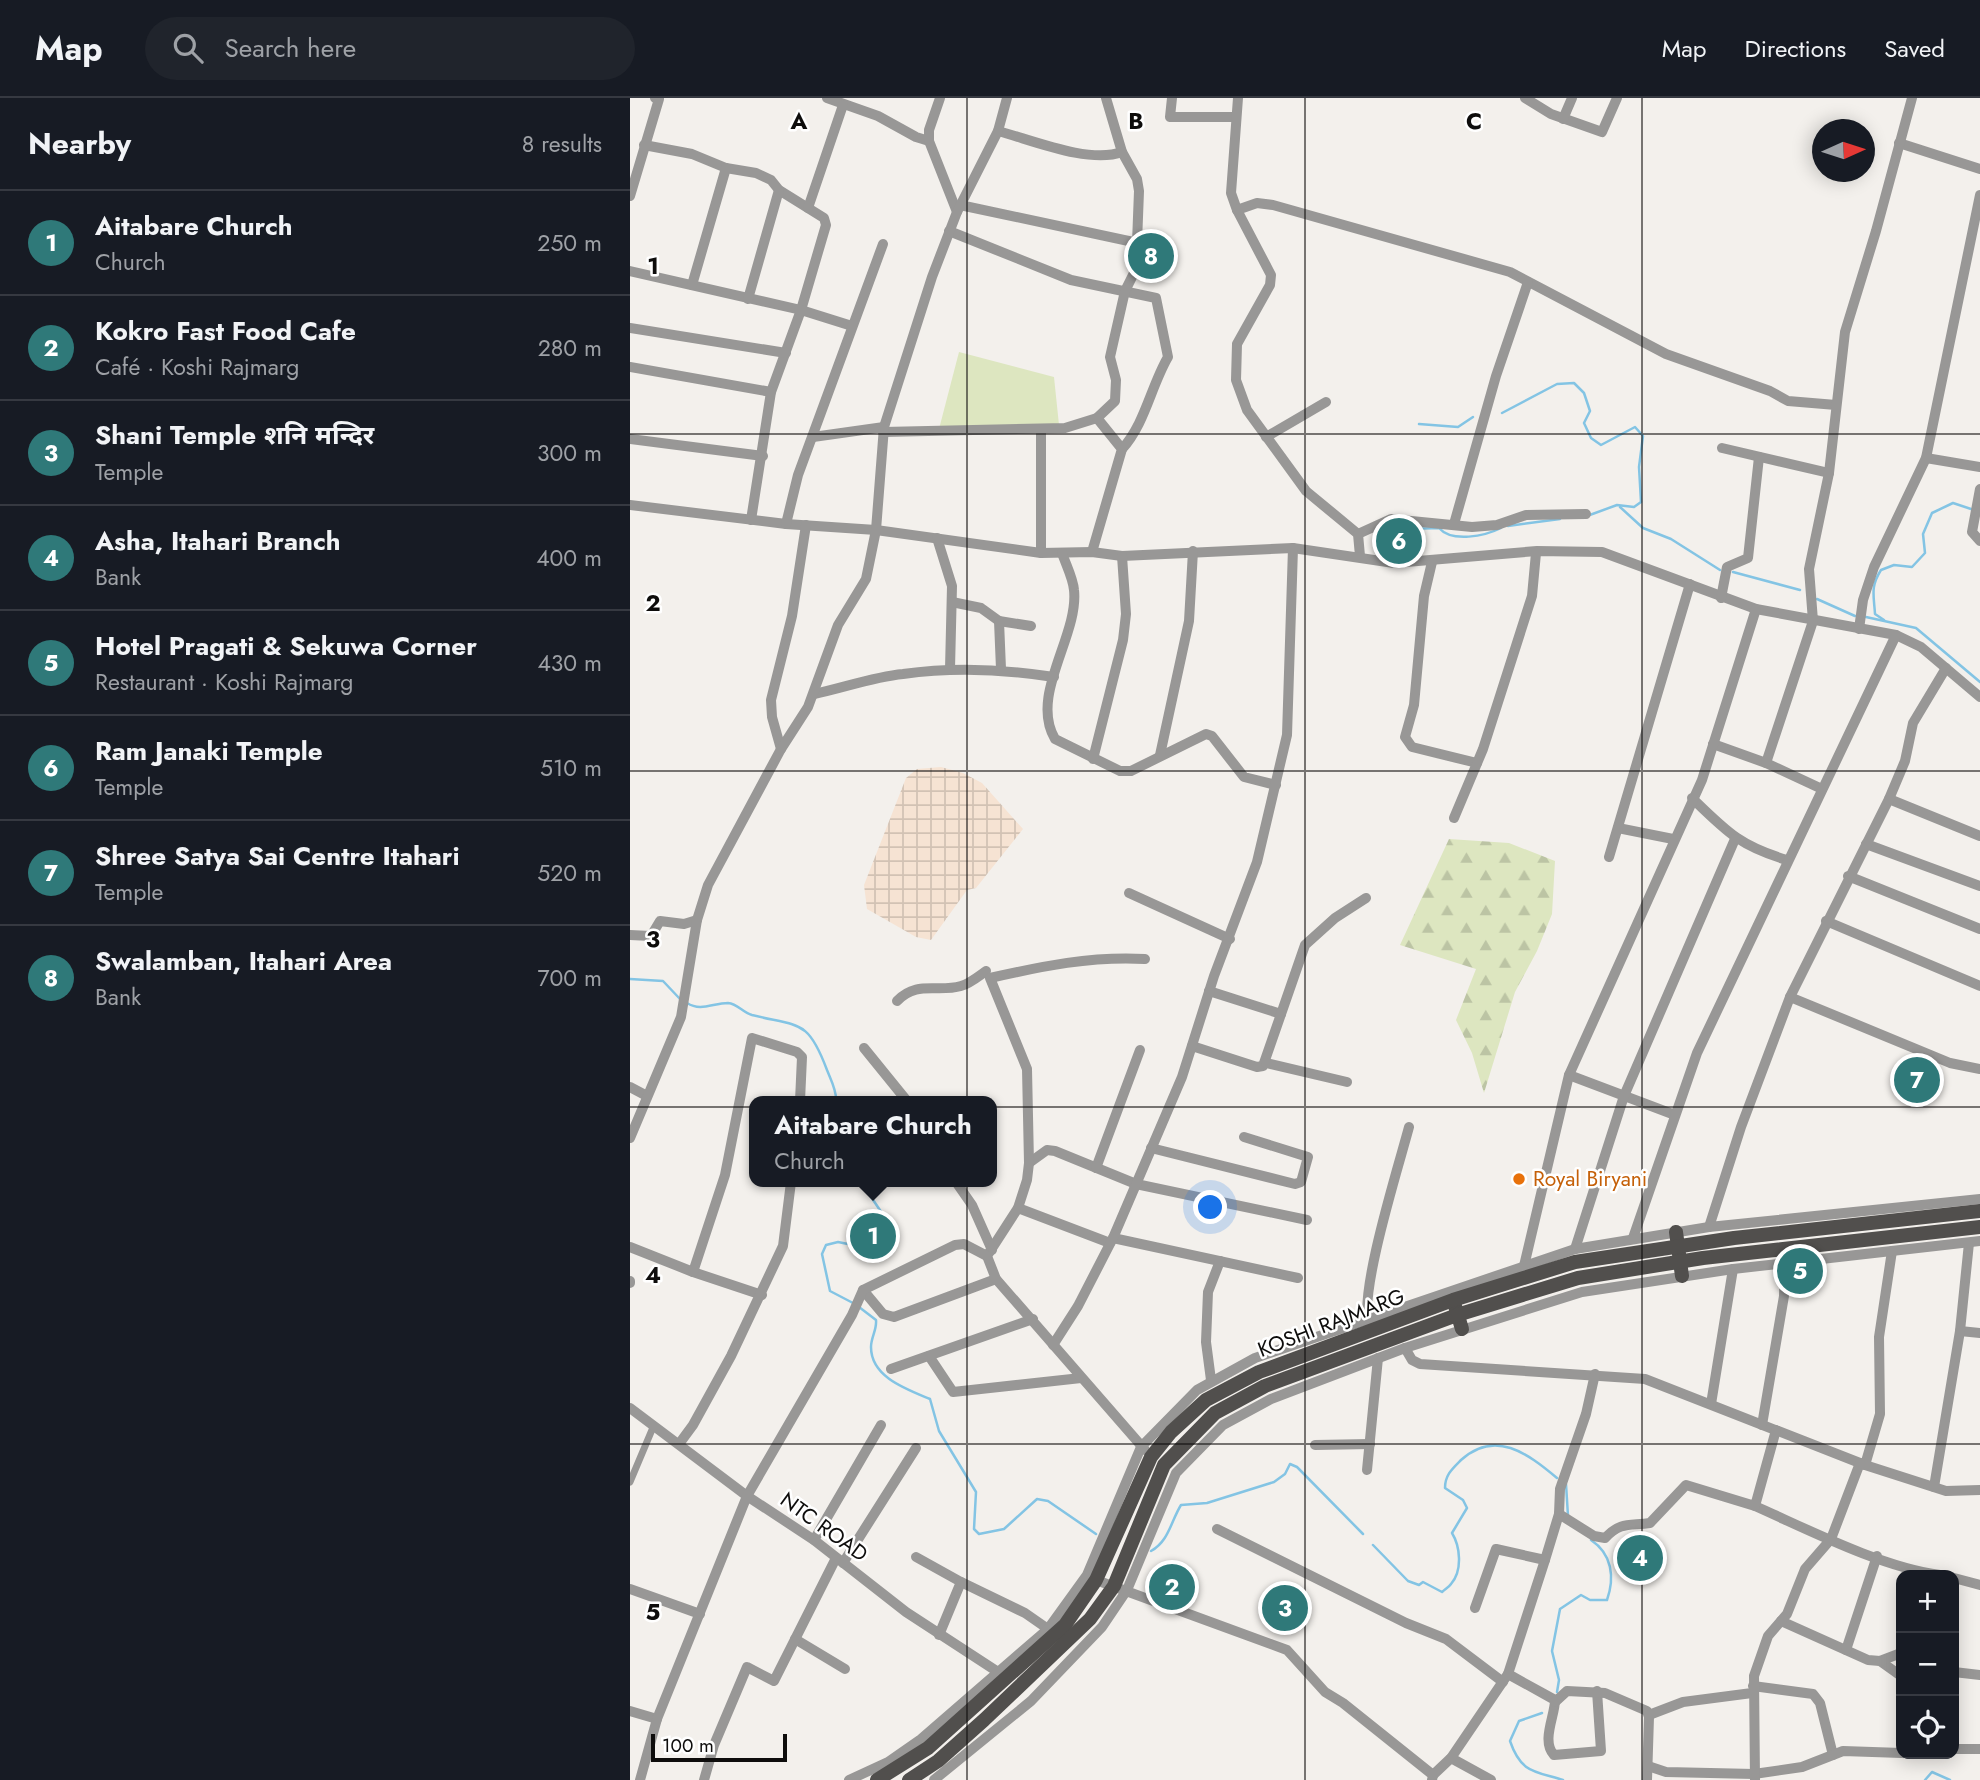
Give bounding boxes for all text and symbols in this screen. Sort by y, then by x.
search box [145,17,635,80]
text: Map [35,25,103,72]
icon: search [169,29,207,67]
text: Search here [225,29,356,67]
text: Map [1662,31,1707,66]
text: Directions [1745,31,1846,66]
text: Saved [1884,31,1945,66]
text: A [790,104,808,138]
text: B [1128,104,1144,138]
text: C [1466,104,1482,138]
north arrow [1812,119,1875,182]
text: Nearby [28,122,131,165]
text: 8 results [522,127,602,161]
text: Aitabare Church [95,207,293,245]
text: 1 [45,226,57,260]
text: 250 m [537,226,602,260]
pin: 8 [1128,230,1174,282]
text: Church [95,245,166,279]
text: 1 [647,249,659,283]
text: Kokro Fast Food Cafe [95,312,356,350]
text: 2 [43,331,59,365]
text: 280 m [538,331,602,365]
text: Café · Koshi Rajmarg [95,350,299,384]
text: Shani Temple शनि मन्दिर [95,416,374,454]
text: 3 [44,436,58,470]
text: 300 m [537,436,602,470]
text: Temple [95,455,163,489]
pin: 6 [1376,515,1422,567]
text: Asha, Itahari Branch [95,522,341,560]
text: 4 [43,541,59,575]
text: 400 m [536,541,602,575]
text: Bank [95,560,141,594]
text: 2 [645,586,661,620]
text: Hotel Pragati & Sekuwa Corner [95,627,477,665]
text: 5 [44,646,58,680]
text: 430 m [537,646,602,680]
text: Restaurant · Koshi Rajmarg [95,665,353,699]
text: Ram Janaki Temple [95,732,323,770]
text: 6 [43,751,59,785]
text: 510 m [540,751,602,785]
text: Temple [95,770,163,804]
text: Shree Satya Sai Centre Itahari [95,837,460,875]
text: 7 [44,856,58,890]
text: 520 m [537,856,602,890]
text: Temple [95,875,163,909]
text: 3 [646,922,660,956]
text: Swalamban, Itahari Area [95,942,392,980]
text: 8 [44,961,58,995]
text: 700 m [537,961,602,995]
text: Bank [95,980,141,1014]
pin: 7 [1894,1054,1940,1106]
popup [749,1096,997,1187]
text: Aitabare Church [774,1106,972,1144]
text: Church [774,1144,845,1178]
place label: Royal Biryani [1533,1164,1647,1194]
marker: Royal Biryani [1511,1171,1527,1187]
your location [1193,1190,1227,1224]
pin: 1 [850,1210,896,1262]
pin: 5 [1777,1245,1823,1297]
text: 4 [645,1258,661,1292]
street label: KOSHI RAJMARG [1253,1281,1409,1365]
street label: NTC ROAD [774,1485,874,1569]
pin: 4 [1617,1532,1663,1584]
pin: 2 [1149,1561,1195,1613]
map controls [1896,1570,1959,1759]
button: + [1896,1570,1959,1633]
pin: 3 [1262,1582,1308,1634]
text: 5 [646,1595,660,1629]
button: − [1896,1633,1959,1696]
button: locate [1896,1696,1959,1759]
scale bar [651,1731,788,1763]
text: 100 m [662,1732,714,1759]

